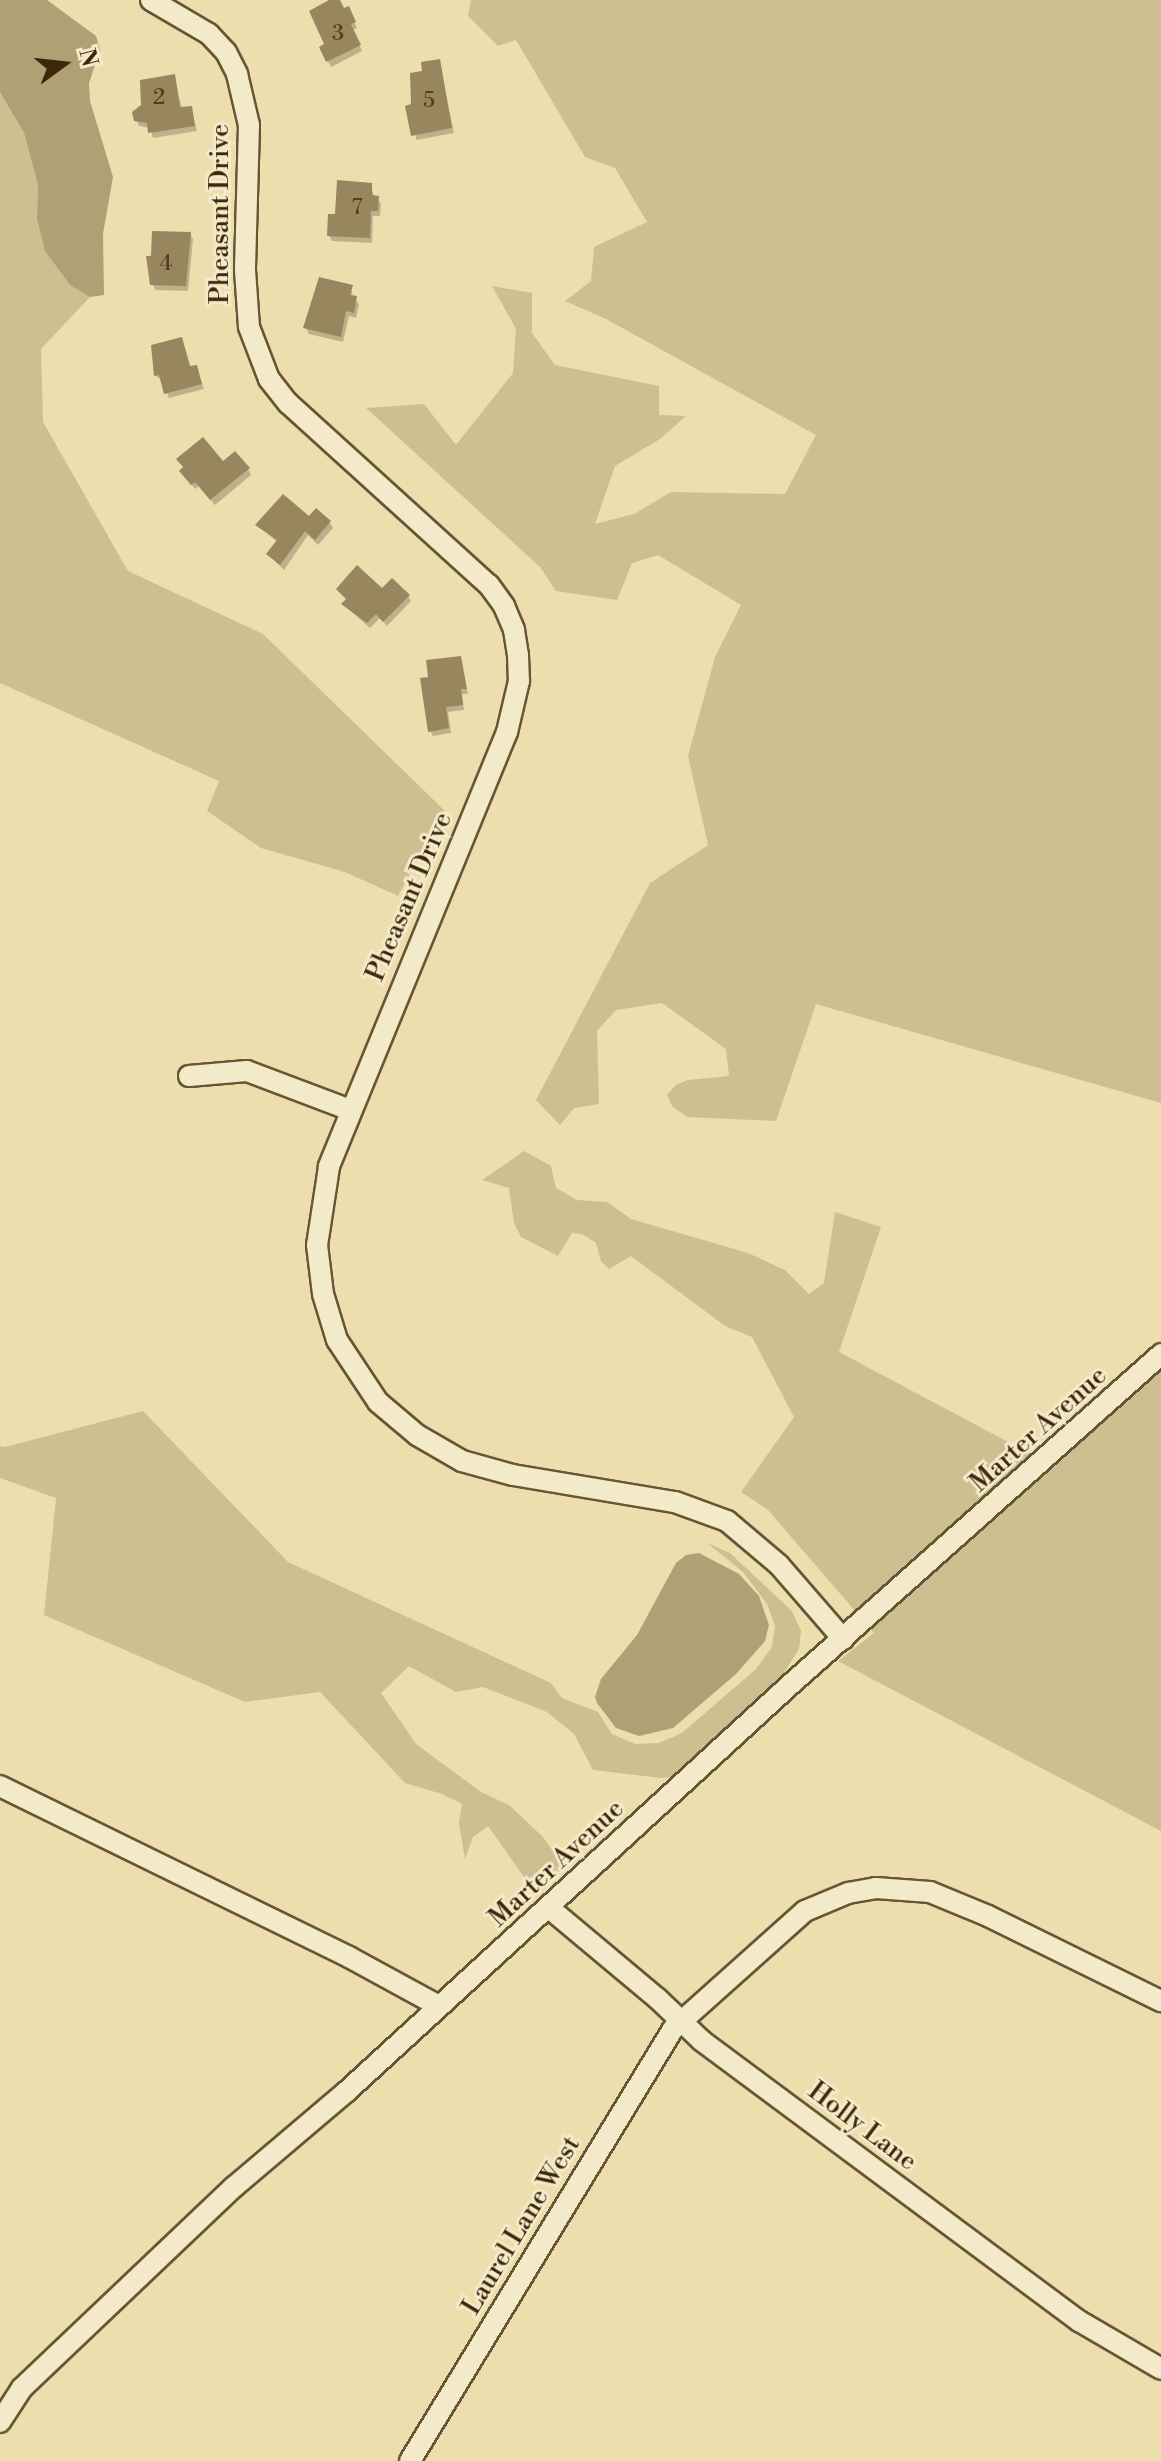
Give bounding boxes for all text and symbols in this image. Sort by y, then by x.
house number: 3 [332,21,344,47]
north arrow [24,24,104,104]
text: N [72,46,103,70]
house number: 2 [153,85,165,111]
house number: 5 [423,88,435,114]
street label: Pheasant Drive [205,124,237,304]
house number: 7 [351,195,363,221]
house number: 4 [159,251,173,277]
street label: Pheasant Drive [360,808,460,986]
street label: Marter Avenue [964,1361,1114,1499]
street label: Marter Avenue [483,1794,631,1934]
street label: Holly Lane [802,2076,922,2178]
street label: Laurel Lane West [456,2131,588,2321]

